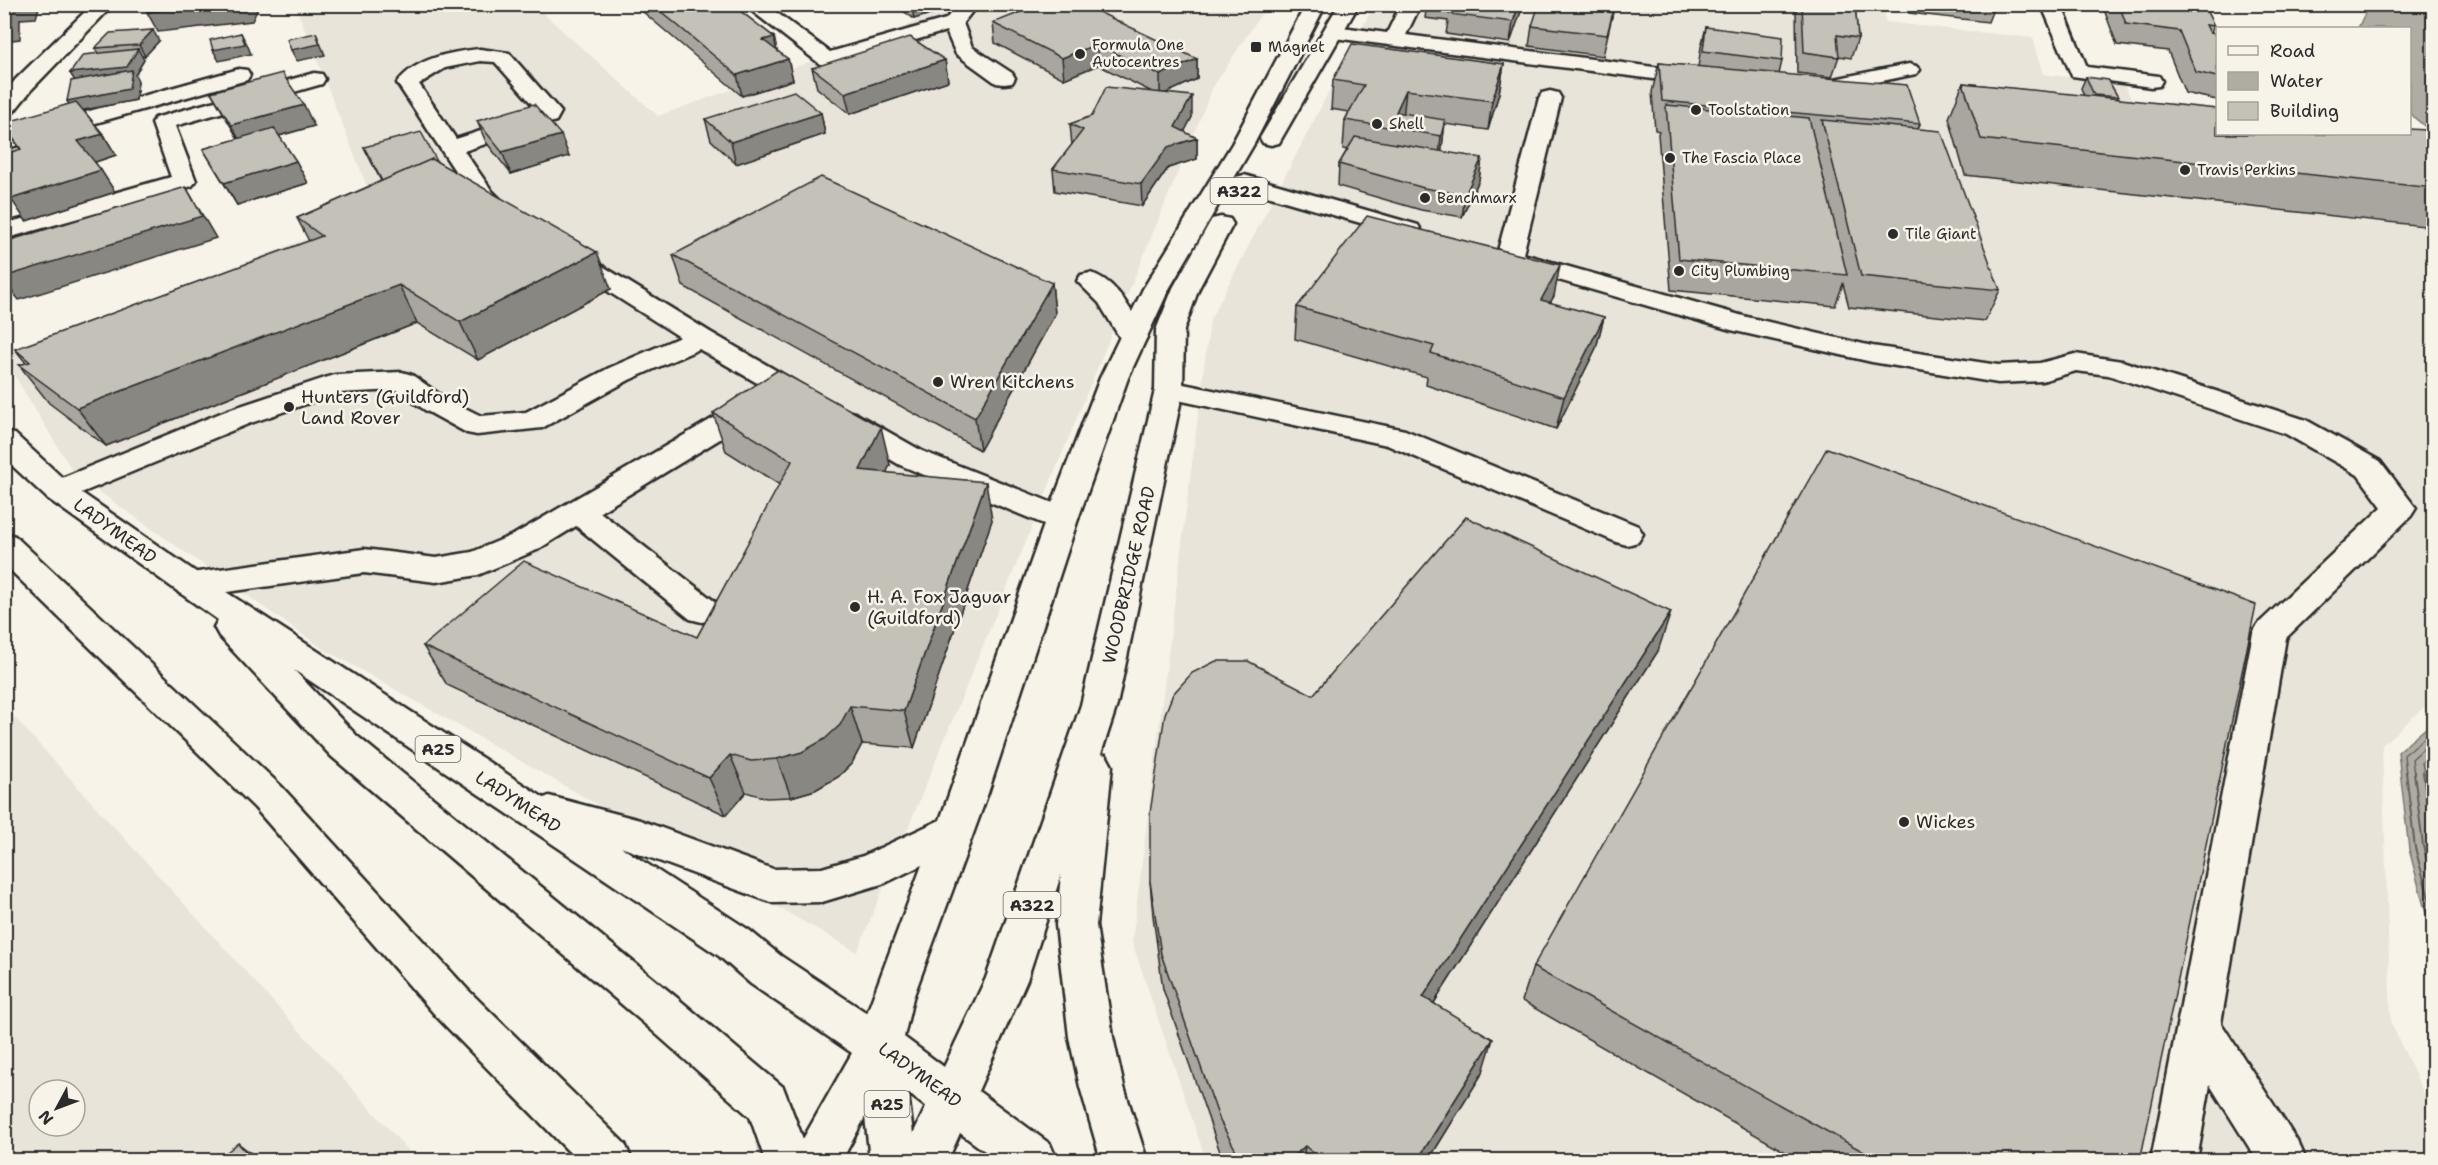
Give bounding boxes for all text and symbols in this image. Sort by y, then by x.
legend [2216,27,2411,135]
place label: Formula One Autocentres [1092,35,1184,72]
place label: Magnet [1268,37,1325,57]
text: Road [2270,39,2315,63]
marker: Magnet [1249,40,1263,54]
marker: Formula One Autocentres [1073,47,1087,61]
text: Water [2270,69,2323,93]
text: Building [2270,99,2339,123]
place label: Toolstation [1708,100,1789,120]
marker: Toolstation [1689,103,1703,117]
place label: Shell [1389,114,1424,134]
marker: Shell [1370,117,1384,131]
place label: The Fascia Place [1682,148,1801,168]
marker: The Fascia Place [1663,151,1677,165]
place label: Travis Perkins [2197,160,2296,180]
marker: Travis Perkins [2178,163,2192,177]
road number: A322 [1210,178,1268,204]
place label: Benchmarx [1437,188,1517,208]
marker: Benchmarx [1418,191,1432,205]
place label: Tile Giant [1905,224,1977,244]
marker: Tile Giant [1886,227,1900,241]
place label: City Plumbing [1691,261,1790,281]
marker: City Plumbing [1672,264,1686,278]
place label: Wren Kitchens [950,370,1075,394]
marker: Wren Kitchens [931,375,945,389]
place label: Hunters (Guildford) Land Rover [301,385,469,430]
marker: Hunters (Guildford) Land Rover [282,400,296,414]
street label: WOODBRIDGE ROAD [1097,484,1161,666]
street label: LADYMEAD [68,493,162,569]
place label: H. A. Fox Jaguar (Guildford) [867,585,1011,630]
marker: H. A. Fox Jaguar (Guildford) [848,600,862,614]
road number: A25 [416,736,460,762]
street label: LADYMEAD [471,765,566,839]
place label: Wickes [1916,810,1975,834]
marker: Wickes [1897,815,1911,829]
road number: A322 [1004,892,1060,918]
street label: LADYMEAD [873,1037,967,1113]
north arrow [27,1078,87,1138]
road number: A25 [864,1091,910,1117]
text: N [34,1106,58,1129]

